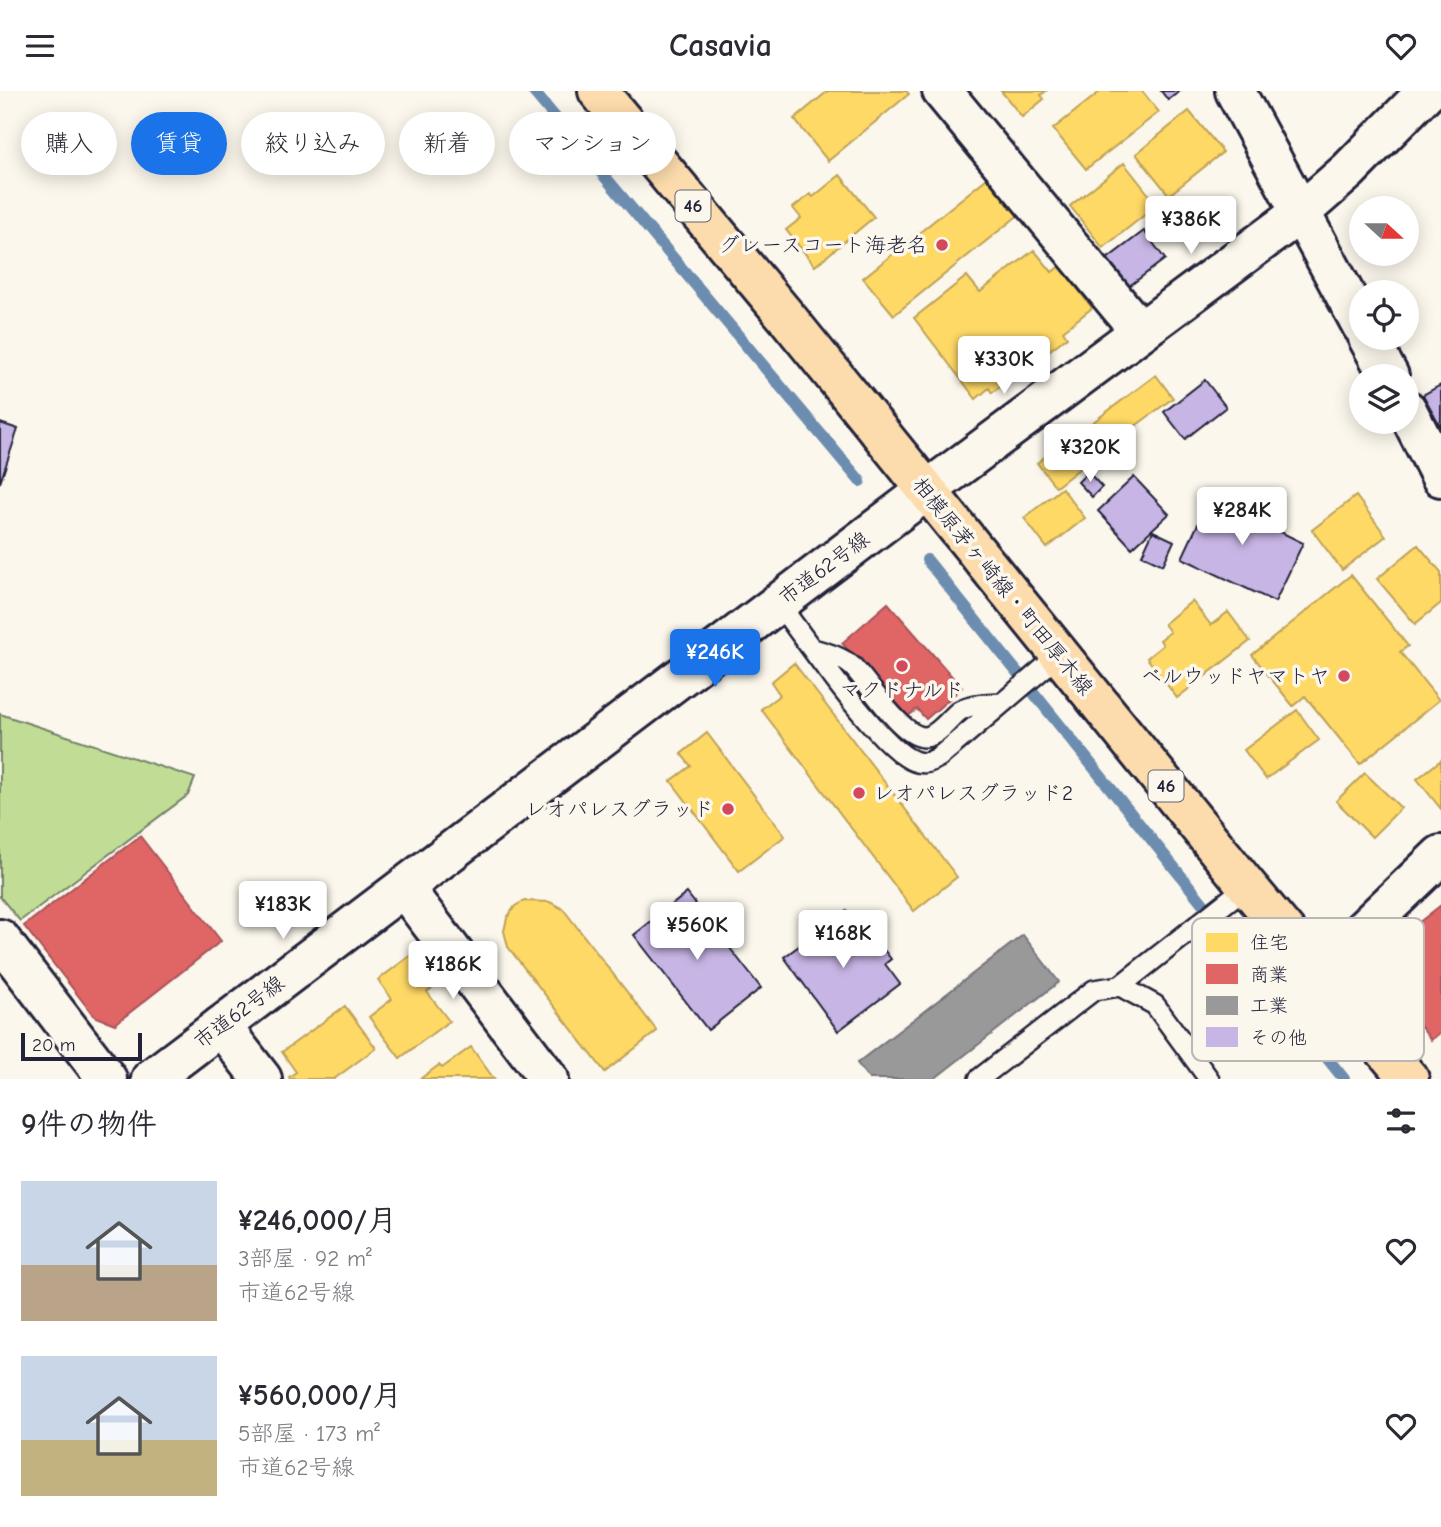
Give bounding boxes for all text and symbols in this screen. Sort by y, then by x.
icon: menu [21,27,59,65]
text: Casavia [669,27,772,64]
icon: heart [1382,27,1420,65]
chip: 購入 [21,112,117,175]
chip: 賃貸 [131,112,227,175]
chip: 絞り込み [241,112,385,175]
chip: 新着 [399,112,495,175]
chip: マンション [509,112,676,175]
road number: 46 [676,190,710,221]
north arrow [1349,196,1419,266]
map controls [1349,196,1419,434]
pin: ¥386K [1142,197,1240,256]
text: ¥386K [1161,205,1221,232]
place label: グレースコート海老名 [718,233,928,257]
marker: グレースコート海老名 [934,237,950,253]
button: locate [1349,280,1419,350]
pin: ¥330K [955,337,1053,396]
text: ¥330K [974,345,1034,372]
button: layers [1349,364,1419,434]
pin: ¥320K [1041,425,1139,484]
text: ¥320K [1060,433,1120,460]
street label: 相模原茅ヶ崎線・町田厚木線 [908,472,1098,700]
pin: ¥284K [1193,487,1291,547]
text: ¥284K [1213,496,1271,523]
street label: 市道62号線 [774,526,874,610]
pin: ¥246K [666,629,764,689]
text: ¥246K [686,638,744,665]
marker: マクドナルド [894,658,910,674]
place label: ベルウッドヤマトヤ [1141,664,1330,688]
marker: ベルウッドヤマトヤ [1336,668,1352,684]
place label: マクドナルド [840,678,964,702]
road number: 46 [1148,771,1184,801]
place label: レオパレスグラッド2 [873,781,1073,805]
marker: レオパレスグラッド2 [851,785,867,801]
place label: レオパレスグラッド [525,797,714,821]
marker: レオパレスグラッド [720,801,736,817]
pin: ¥183K [234,881,332,941]
text: ¥183K [255,890,311,917]
pin: ¥560K [648,903,746,962]
text: ¥560K [666,911,728,938]
pin: ¥168K [794,911,892,970]
legend [1192,918,1424,1061]
text: ¥168K [814,919,872,946]
text: 住宅 [1250,932,1288,954]
pin: ¥186K [404,941,502,1001]
text: ¥186K [424,950,482,977]
text: 商業 [1250,964,1288,986]
street label: 市道62号線 [189,970,289,1054]
text: 工業 [1250,995,1288,1017]
text: その他 [1250,1027,1307,1049]
scale bar [21,1030,142,1062]
text: 20 m [32,1034,76,1056]
icon: filters [1382,1102,1420,1140]
text: 9件の物件 [21,1107,157,1142]
text: ¥246,000/月 [238,1203,397,1238]
icon: home [77,1209,161,1293]
icon: heart [1382,1232,1420,1270]
text: 3部屋 · 92 m² [238,1245,372,1272]
text: 市道62号線 [238,1279,355,1306]
text: ¥560,000/月 [238,1378,402,1413]
icon: home [77,1384,161,1468]
icon: heart [1382,1407,1420,1445]
text: 5部屋 · 173 m² [238,1420,380,1447]
text: 市道62号線 [238,1454,355,1481]

